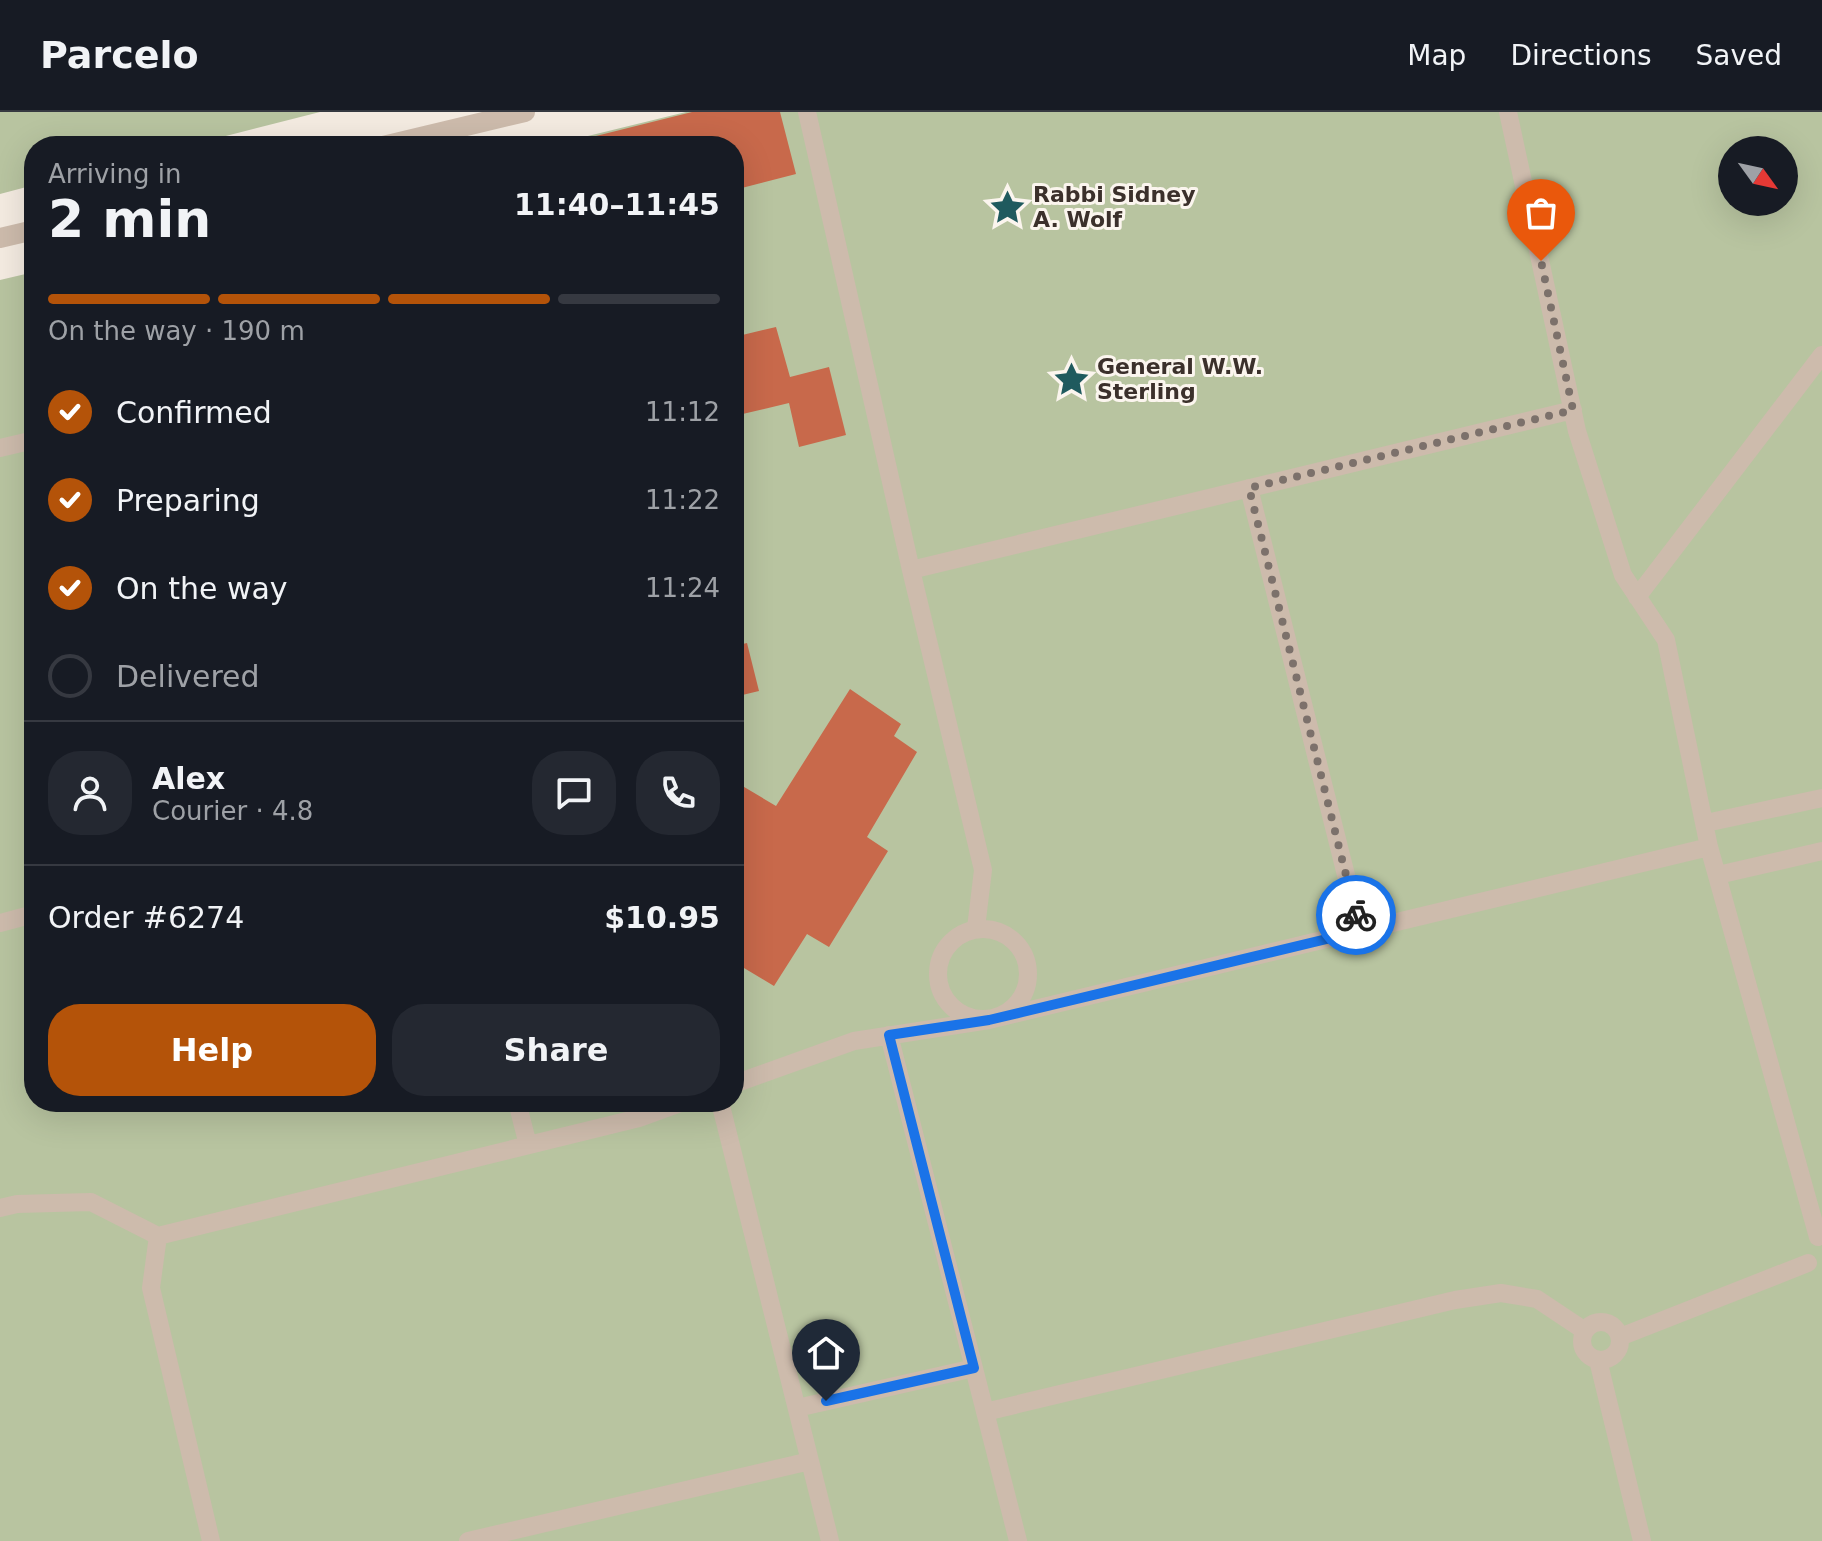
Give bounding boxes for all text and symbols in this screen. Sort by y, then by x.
text: Parcelo [40,33,199,77]
text: Map [1407,39,1466,72]
text: Directions [1510,39,1651,72]
text: Saved [1695,39,1782,72]
north arrow [1718,136,1798,216]
map controls [1718,136,1798,216]
text: Arriving in [48,159,182,189]
pin [1507,179,1575,261]
place label: Rabbi Sidney A. Wolf [1033,182,1196,232]
text: 11:40–11:45 [514,187,720,222]
place icon: Rabbi Sidney A. Wolf [988,188,1026,226]
text: 2 min [48,189,211,249]
icon: bag [1519,191,1563,235]
text: On the way · 190 m [48,316,305,346]
place label: General W.W. Sterling [1097,354,1263,404]
place icon: General W.W. Sterling [1052,360,1090,398]
icon: check [48,390,92,434]
text: Confirmed [116,395,272,430]
text: 11:12 [645,397,720,427]
icon: check [48,478,92,522]
text: Preparing [116,483,260,518]
text: 11:22 [645,485,720,515]
icon: check [48,566,92,610]
text: On the way [116,571,288,606]
text: 11:24 [645,573,720,603]
text: Delivered [116,659,260,694]
button: person [48,751,132,835]
button: chat [532,751,616,835]
button: phone [636,751,720,835]
text: Alex [152,761,225,796]
text: Courier · 4.8 [152,796,313,826]
courier [1316,875,1396,955]
icon: bike [1334,893,1378,937]
text: Order #6274 [48,900,244,935]
text: $10.95 [604,900,720,935]
button: Help [48,1004,376,1096]
button: Share [392,1004,720,1096]
pin [792,1319,860,1401]
icon: home [804,1331,848,1375]

